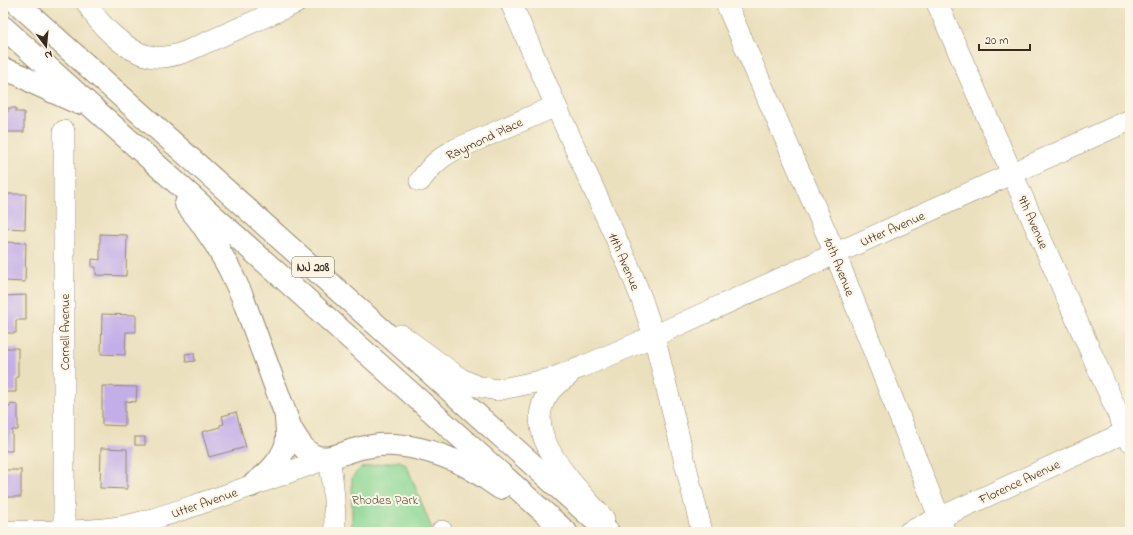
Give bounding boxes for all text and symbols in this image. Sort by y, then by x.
north arrow [26,26,66,66]
scale bar [979,26,1030,52]
text: 20 m [985,32,1008,50]
text: N [43,46,54,63]
street label: Raymond Place [443,113,527,166]
street label: 9th Avenue [1012,193,1053,252]
street label: Utter Avenue [857,207,928,252]
street label: 11th Avenue [603,230,644,294]
street label: 10th Avenue [818,234,859,299]
road number: NJ 208 [292,257,334,277]
street label: Cornell Avenue [56,294,75,370]
street label: Florence Avenue [975,455,1063,510]
street label: Utter Avenue [169,483,240,524]
park label: Rhodes Park [352,491,419,510]

